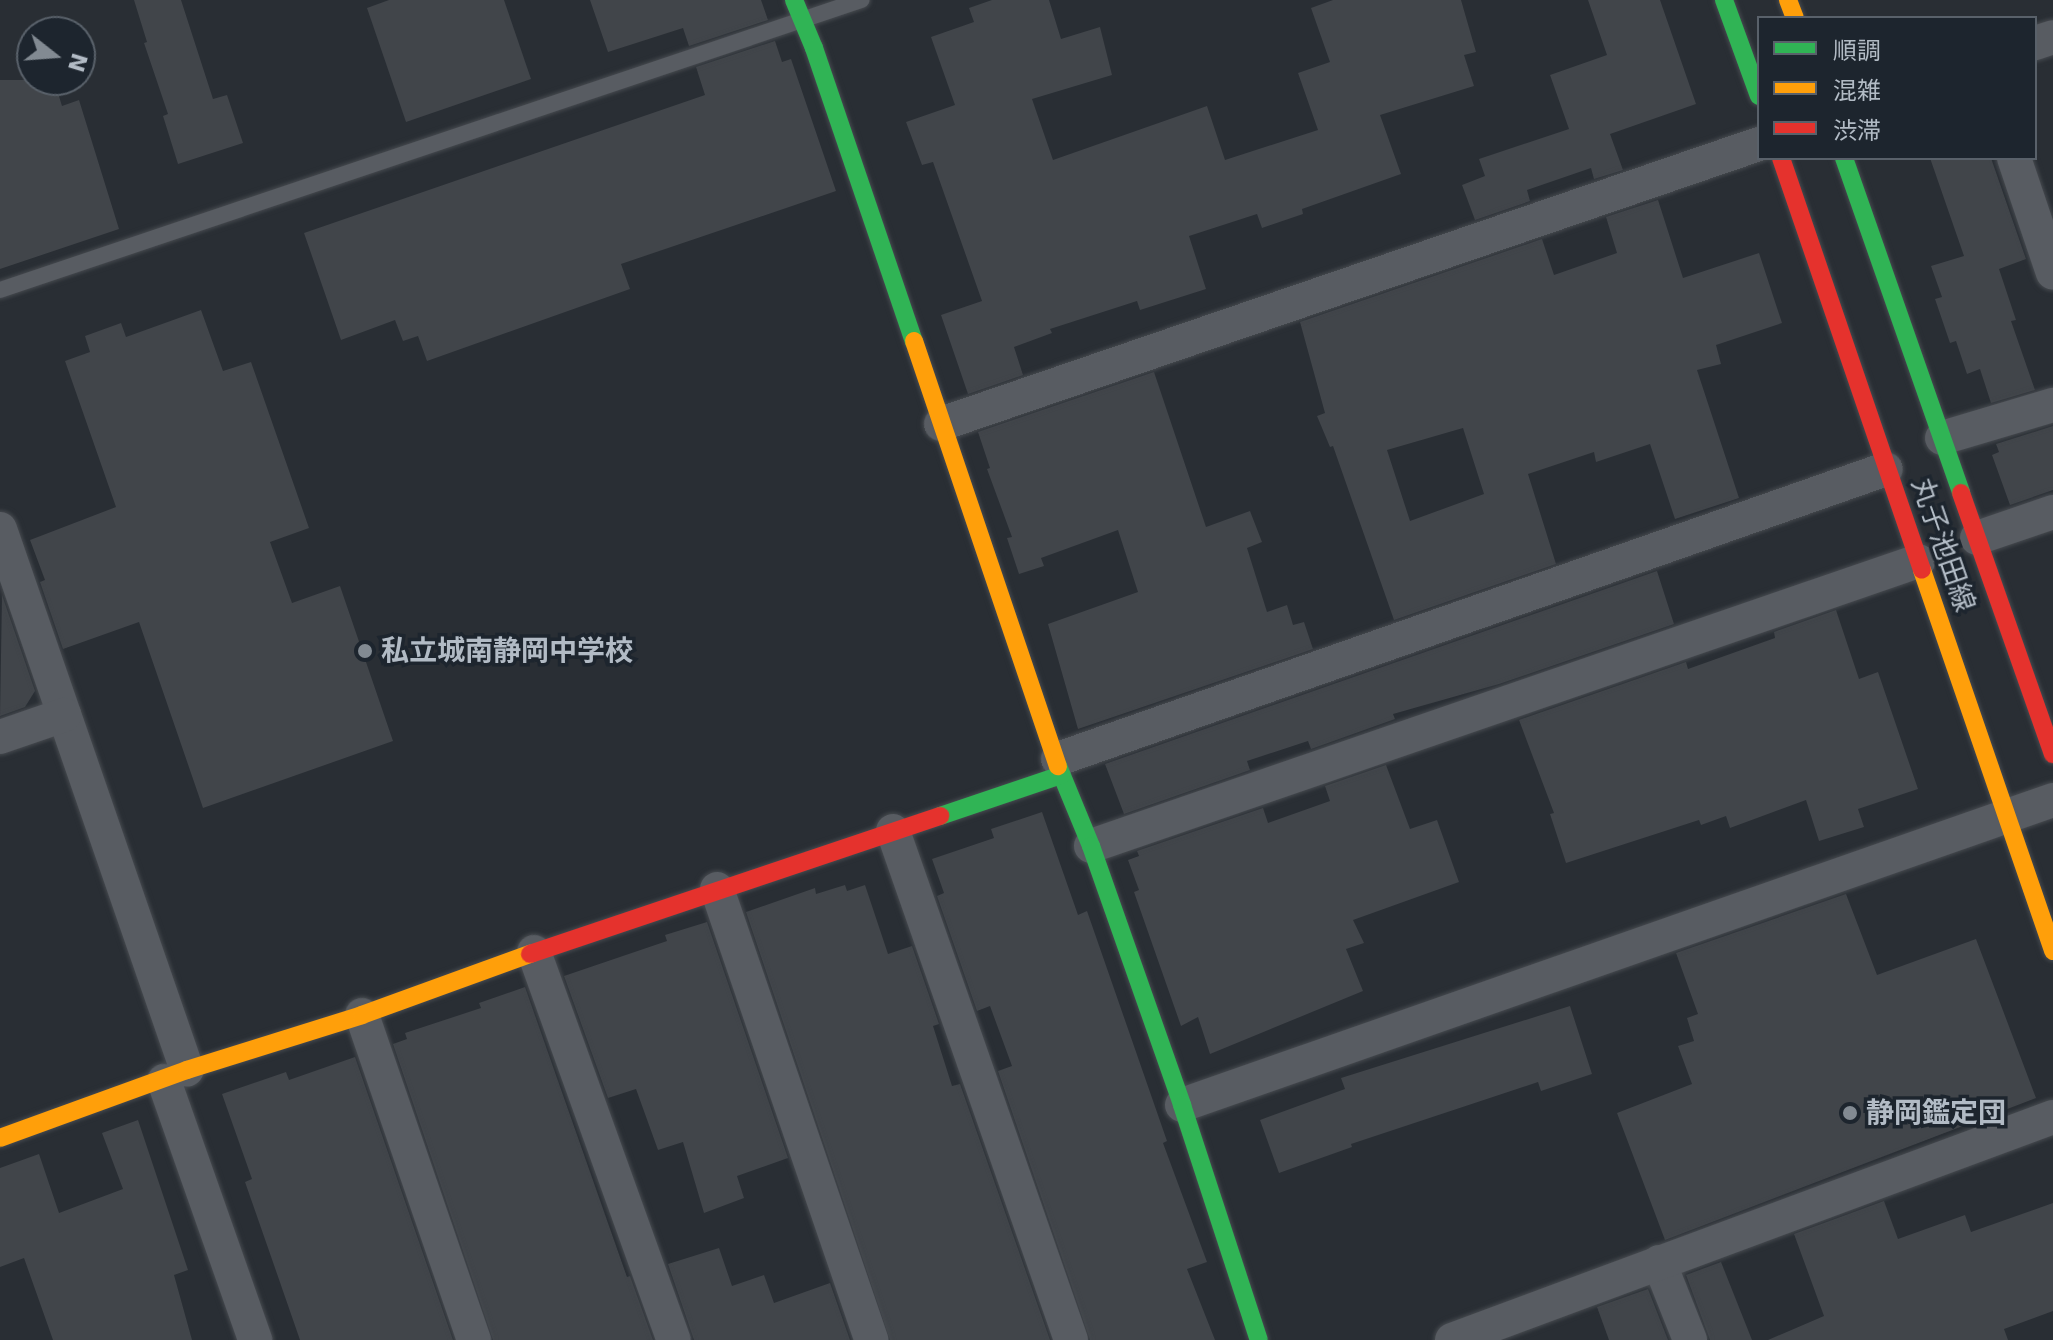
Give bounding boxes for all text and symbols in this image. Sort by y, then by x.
north arrow [16,16,96,96]
legend [1757,16,2037,160]
text: 順調 [1833,37,1881,65]
text: N [63,50,92,75]
text: 混雑 [1833,77,1881,105]
text: 渋滞 [1833,117,1881,145]
street label: 丸子池田線 [1904,473,1982,617]
place label: 私立城南静岡中学校 [381,634,633,668]
marker: 私立城南静岡中学校 [356,642,374,660]
place label: 静岡鑑定団 [1866,1096,2006,1130]
marker: 静岡鑑定団 [1841,1104,1859,1122]

